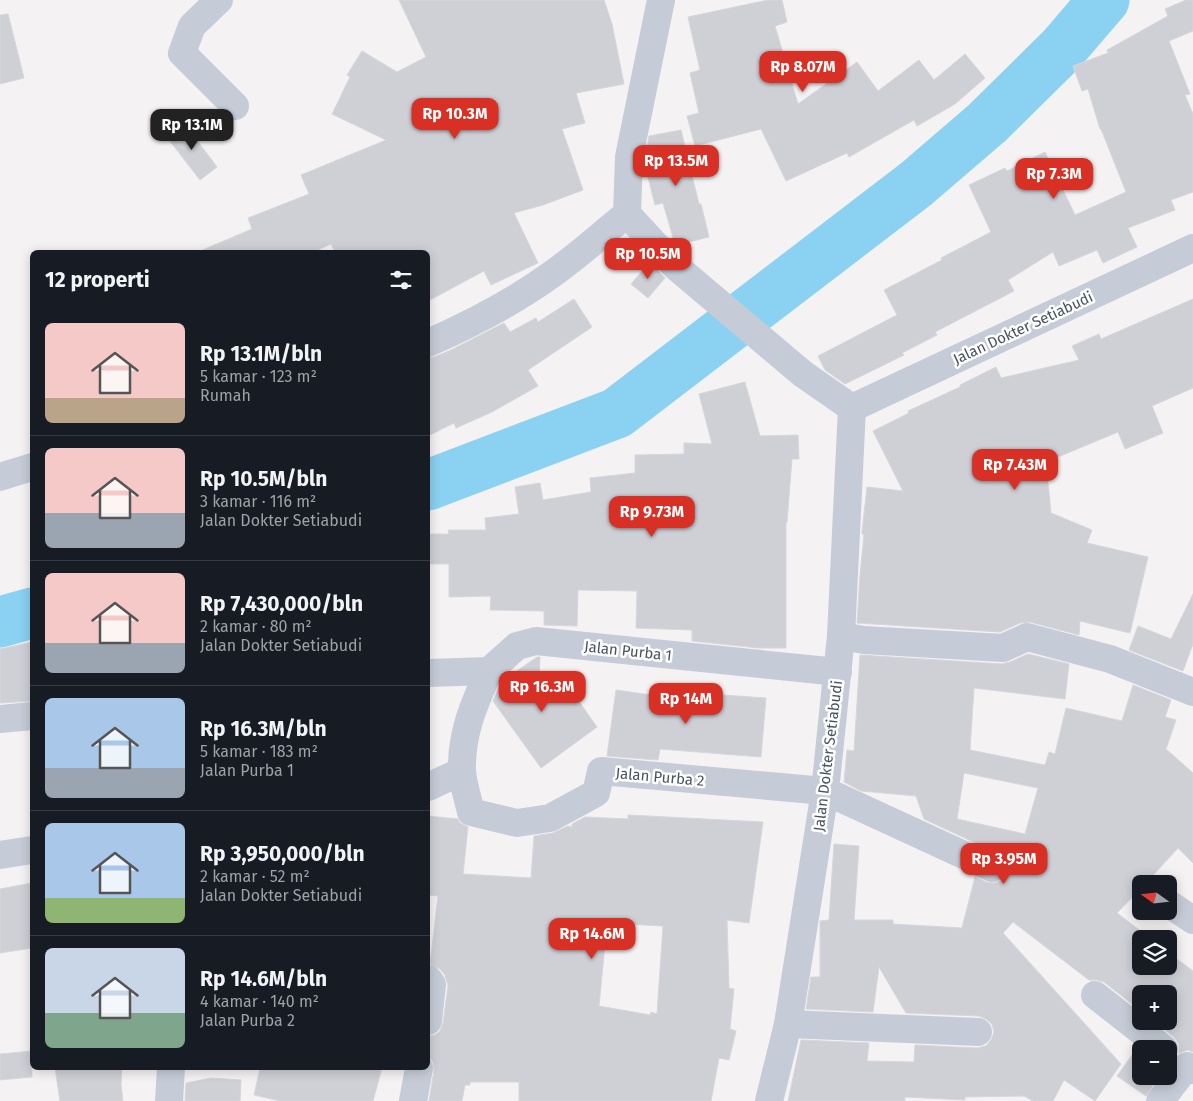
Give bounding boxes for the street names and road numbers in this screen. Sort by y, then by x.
street label: Jalan Dokter Setiabudi [950,288,1096,368]
street label: Jalan Purba 1 [583,637,673,665]
street label: Jalan Dokter Setiabudi [810,679,846,833]
street label: Jalan Purba 2 [615,764,705,790]

